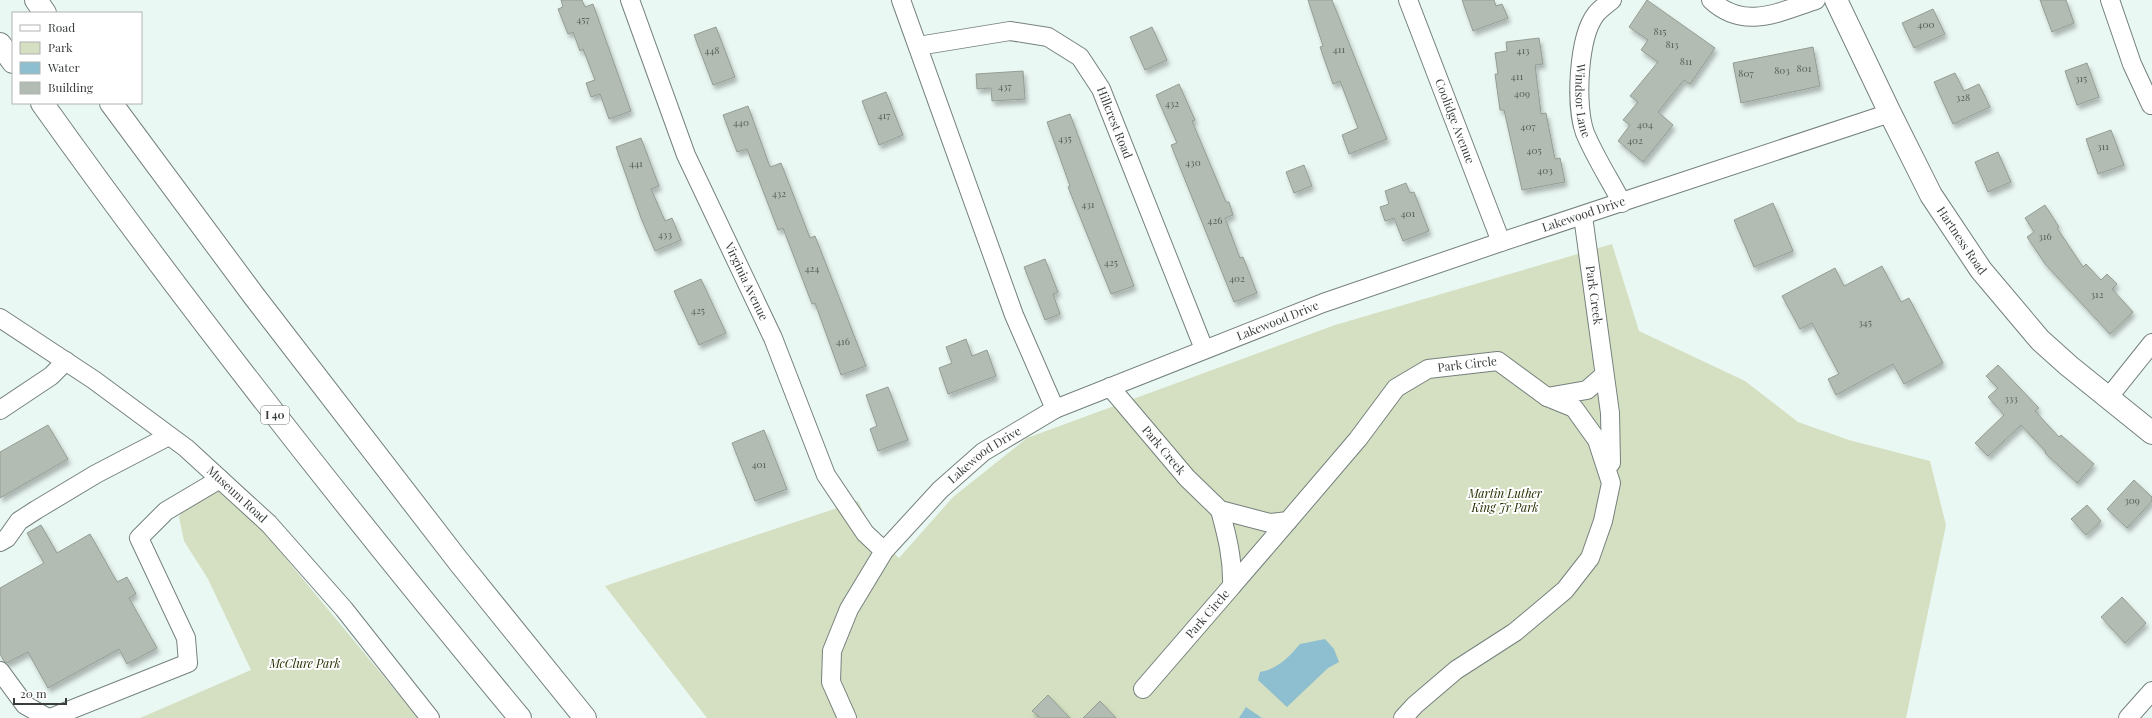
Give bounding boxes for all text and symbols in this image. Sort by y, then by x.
legend [12,12,142,104]
house number: 457 [576,12,590,26]
house number: 400 [1918,17,1934,31]
text: Road [48,19,75,35]
house number: 815 [1654,24,1666,38]
house number: 813 [1665,37,1679,51]
text: Park [48,39,73,55]
house number: 411 [1333,42,1345,56]
house number: 448 [704,43,720,57]
house number: 413 [1517,43,1530,57]
house number: 811 [1680,54,1693,68]
text: Water [47,59,81,75]
house number: 801 [1797,61,1812,75]
street label: Windsor Lane [1572,62,1595,140]
house number: 803 [1774,63,1790,77]
house number: 807 [1738,66,1754,80]
house number: 411 [1511,69,1523,83]
house number: 315 [2075,71,2087,85]
street label: Coolidge Avenue [1432,76,1479,166]
text: Building [48,79,94,95]
house number: 437 [998,79,1012,93]
street label: Hillcrest Road [1094,84,1137,161]
house number: 409 [1514,86,1530,100]
house number: 328 [1956,90,1970,104]
house number: 432 [1165,96,1179,110]
house number: 417 [878,108,890,122]
house number: 440 [733,115,749,129]
house number: 404 [1637,117,1653,131]
house number: 407 [1521,119,1536,133]
house number: 435 [1058,131,1072,145]
house number: 402 [1627,133,1643,147]
house number: 311 [2097,139,2109,153]
house number: 405 [1526,143,1542,157]
house number: 430 [1185,155,1201,169]
house number: 441 [629,156,643,170]
house number: 403 [1537,163,1553,177]
house number: 432 [772,186,786,200]
street label: Lakewood Drive [1540,192,1627,235]
house number: 431 [1082,197,1095,211]
street label: Hartness Road [1934,203,1991,278]
house number: 401 [1401,206,1416,220]
house number: 426 [1208,213,1222,227]
house number: 433 [658,227,672,241]
house number: 316 [2038,229,2052,243]
street label: Virginia Avenue [721,239,773,323]
house number: 425 [1104,255,1118,269]
house number: 424 [805,261,819,275]
street label: Park Creek [1583,264,1607,326]
house number: 402 [1229,271,1245,285]
house number: 312 [2091,287,2104,301]
street label: Lakewood Drive [1234,297,1321,343]
house number: 425 [691,303,705,317]
house number: 345 [1858,315,1872,329]
house number: 416 [836,334,850,348]
street label: Park Circle [1437,352,1498,375]
house number: 333 [2004,391,2018,405]
road number: I 40 [261,406,289,424]
street label: Lakewood Drive [944,422,1023,486]
street label: Park Creek [1139,422,1190,478]
house number: 401 [752,457,767,471]
street label: Museum Road [204,462,271,526]
park label: Martin Luther King Jr Park [1467,485,1543,515]
house number: 309 [2124,493,2140,507]
street label: Park Circle [1181,586,1233,641]
park label: McClure Park [268,655,341,671]
scale bar [14,680,66,706]
text: 20 m [20,685,47,701]

